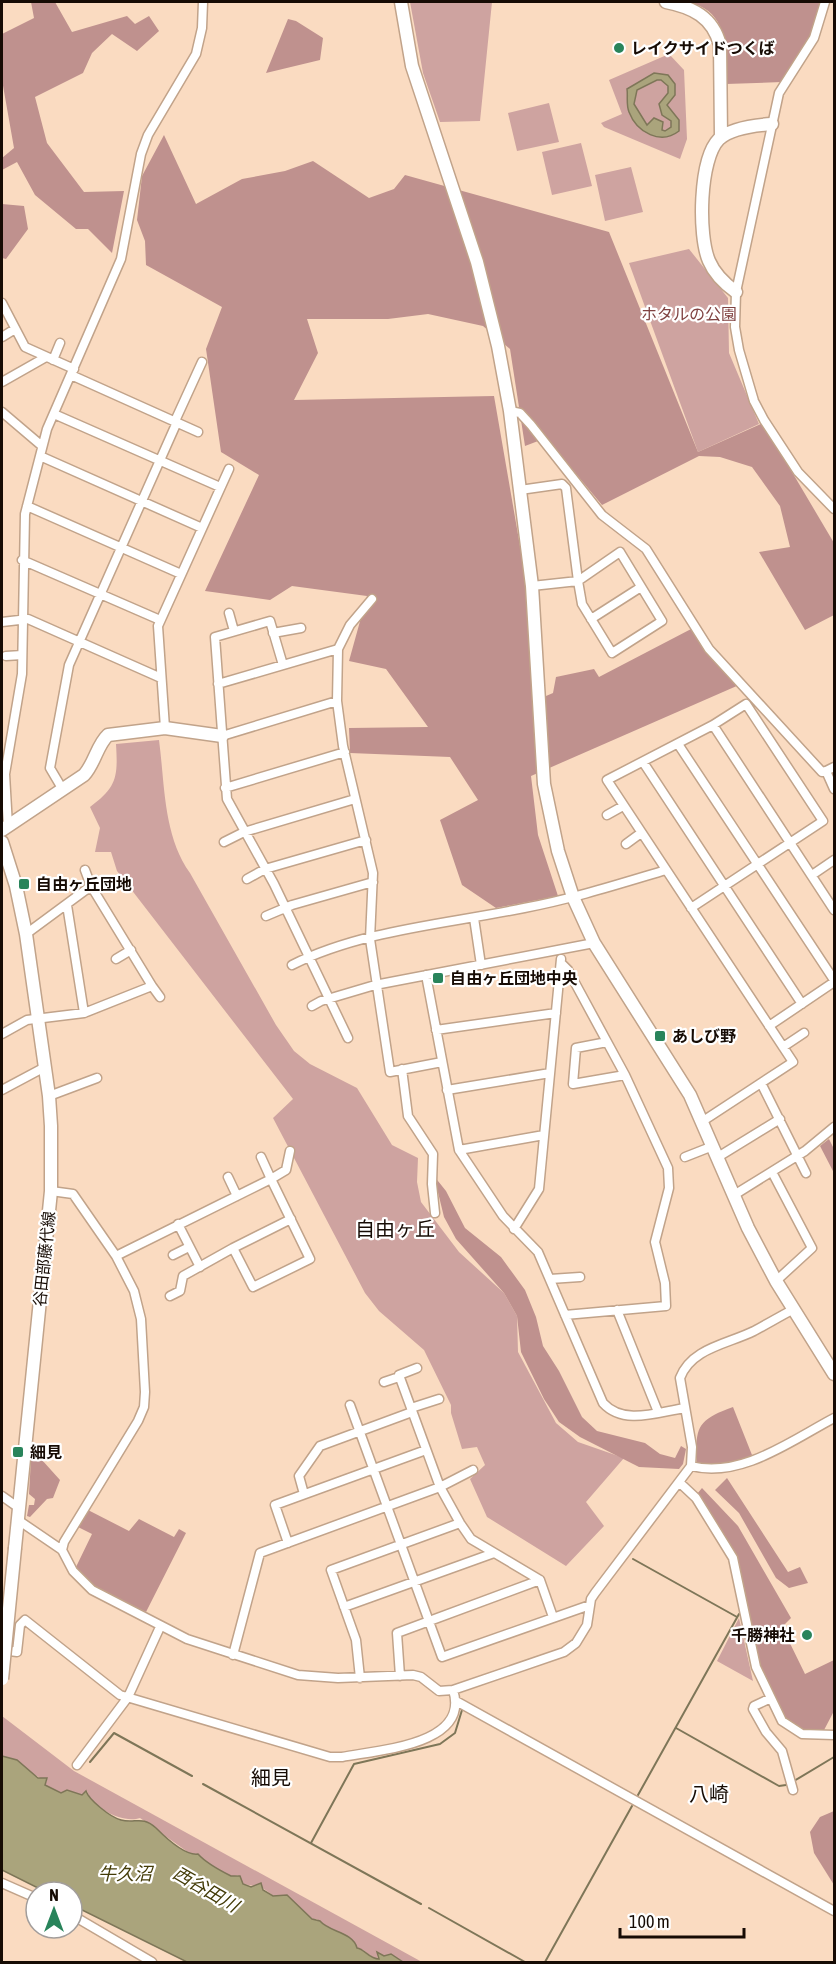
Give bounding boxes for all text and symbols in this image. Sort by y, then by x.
place label: レイクサイドつくば [631,39,775,57]
marker: レイクサイドつくば [612,41,626,55]
park label: ホタルの公園 [641,305,737,323]
place label: 自由ヶ丘団地 [36,875,132,893]
marker: 自由ヶ丘団地 [17,877,31,891]
place label: 自由ヶ丘団地中央 [450,969,578,987]
marker: 自由ヶ丘団地中央 [431,971,445,985]
place label: あしび野 [672,1027,736,1045]
marker: あしび野 [653,1029,667,1043]
street label: 谷田部藤代線 [30,1210,58,1308]
district label: 自由ヶ丘 [355,1217,435,1240]
place label: 細見 [30,1443,62,1461]
marker: 細見 [11,1445,25,1459]
place label: 千勝神社 [731,1626,795,1644]
marker: 千勝神社 [800,1628,814,1642]
district label: 細見 [251,1766,291,1789]
district label: 八崎 [689,1782,729,1805]
water label: 西谷田川 [170,1862,244,1917]
water label: 牛久沼 [98,1863,155,1884]
north arrow [24,1880,84,1940]
text: N [49,1886,59,1904]
scale bar [620,1901,744,1939]
text: 100 m [629,1911,670,1932]

